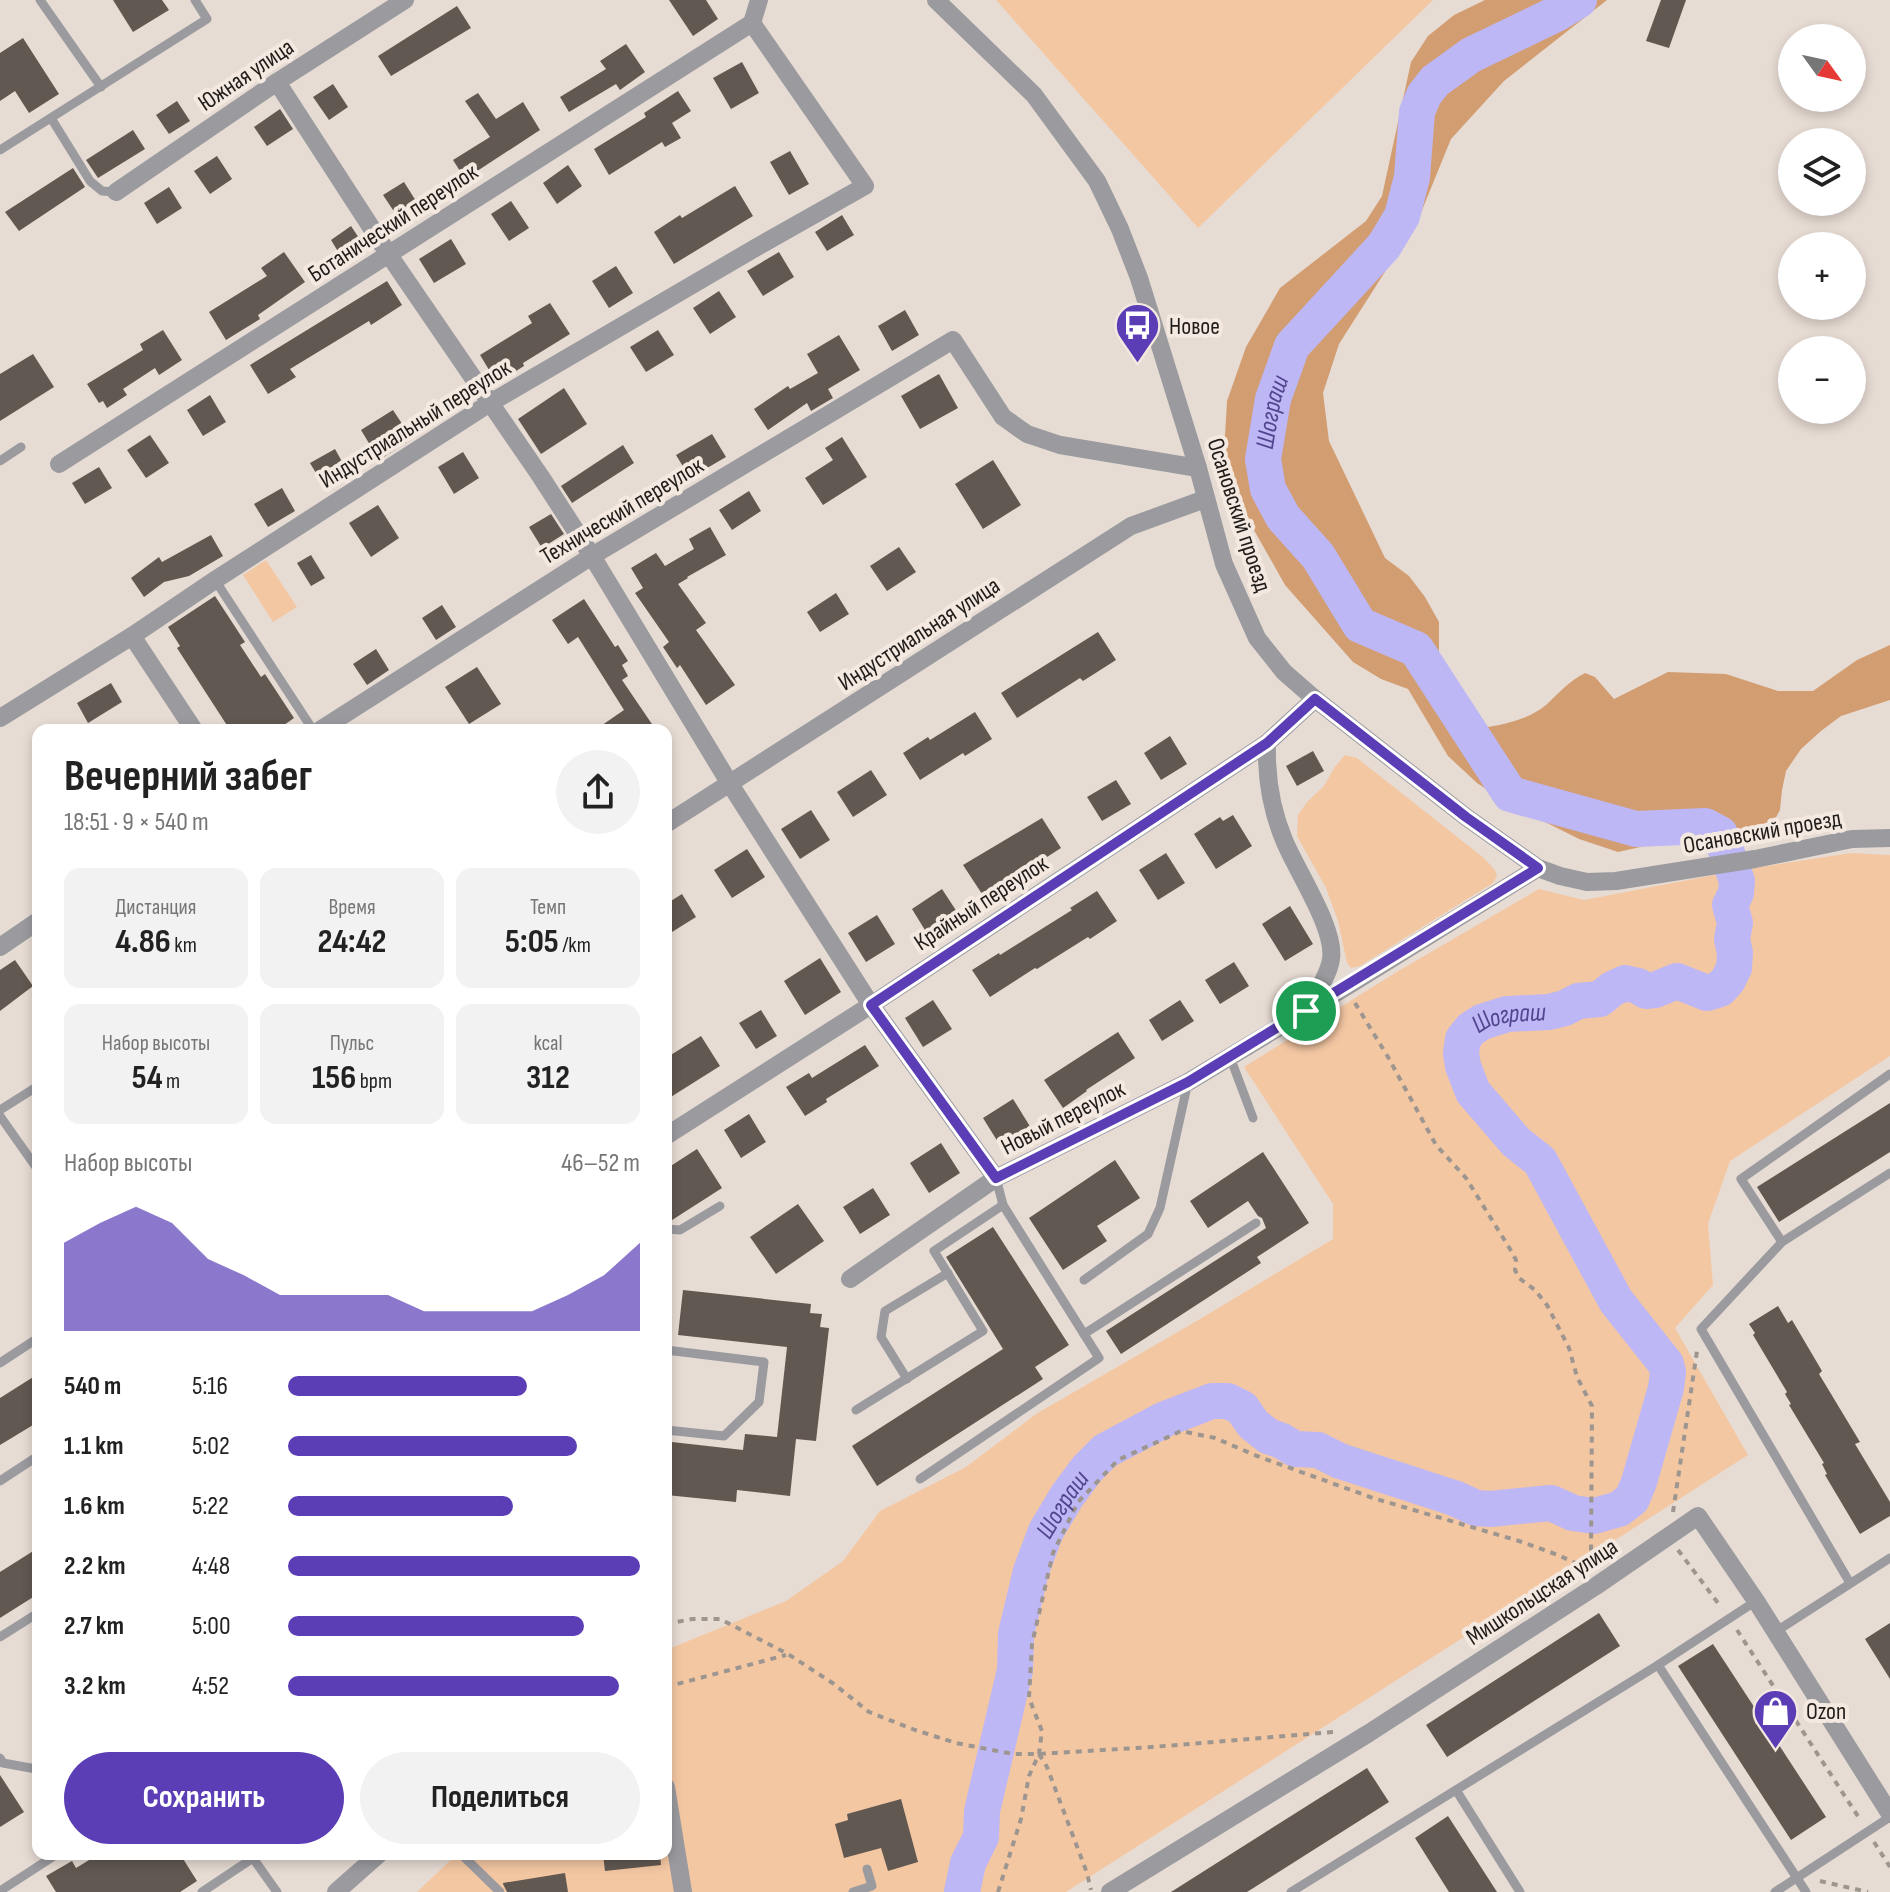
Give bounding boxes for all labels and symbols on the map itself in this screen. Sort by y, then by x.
north arrow [1778,24,1866,112]
street label: Южная улица [193,32,299,118]
street label: Ботанический переулок [303,157,484,289]
bus stop icon: Новое [1114,302,1162,365]
place label: Новое [1169,312,1220,341]
street label: Индустриальный переулок [314,353,517,495]
water label: Шограш [1249,371,1296,451]
street label: Осановский проезд [1201,435,1277,595]
street label: Технический переулок [535,450,710,571]
street label: Индустриальная улица [833,571,1005,697]
street label: Осановский проезд [1681,804,1843,860]
street label: Крайный переулок [909,848,1054,957]
pin [1272,977,1340,1045]
water label: Шограш [1466,997,1547,1040]
street label: Новый переулок [996,1074,1131,1162]
water label: Шограш [1029,1465,1096,1544]
street label: Мишкольцская улица [1461,1532,1623,1652]
shop icon: Ozon [1751,1687,1799,1750]
place label: Ozon [1806,1697,1846,1726]

